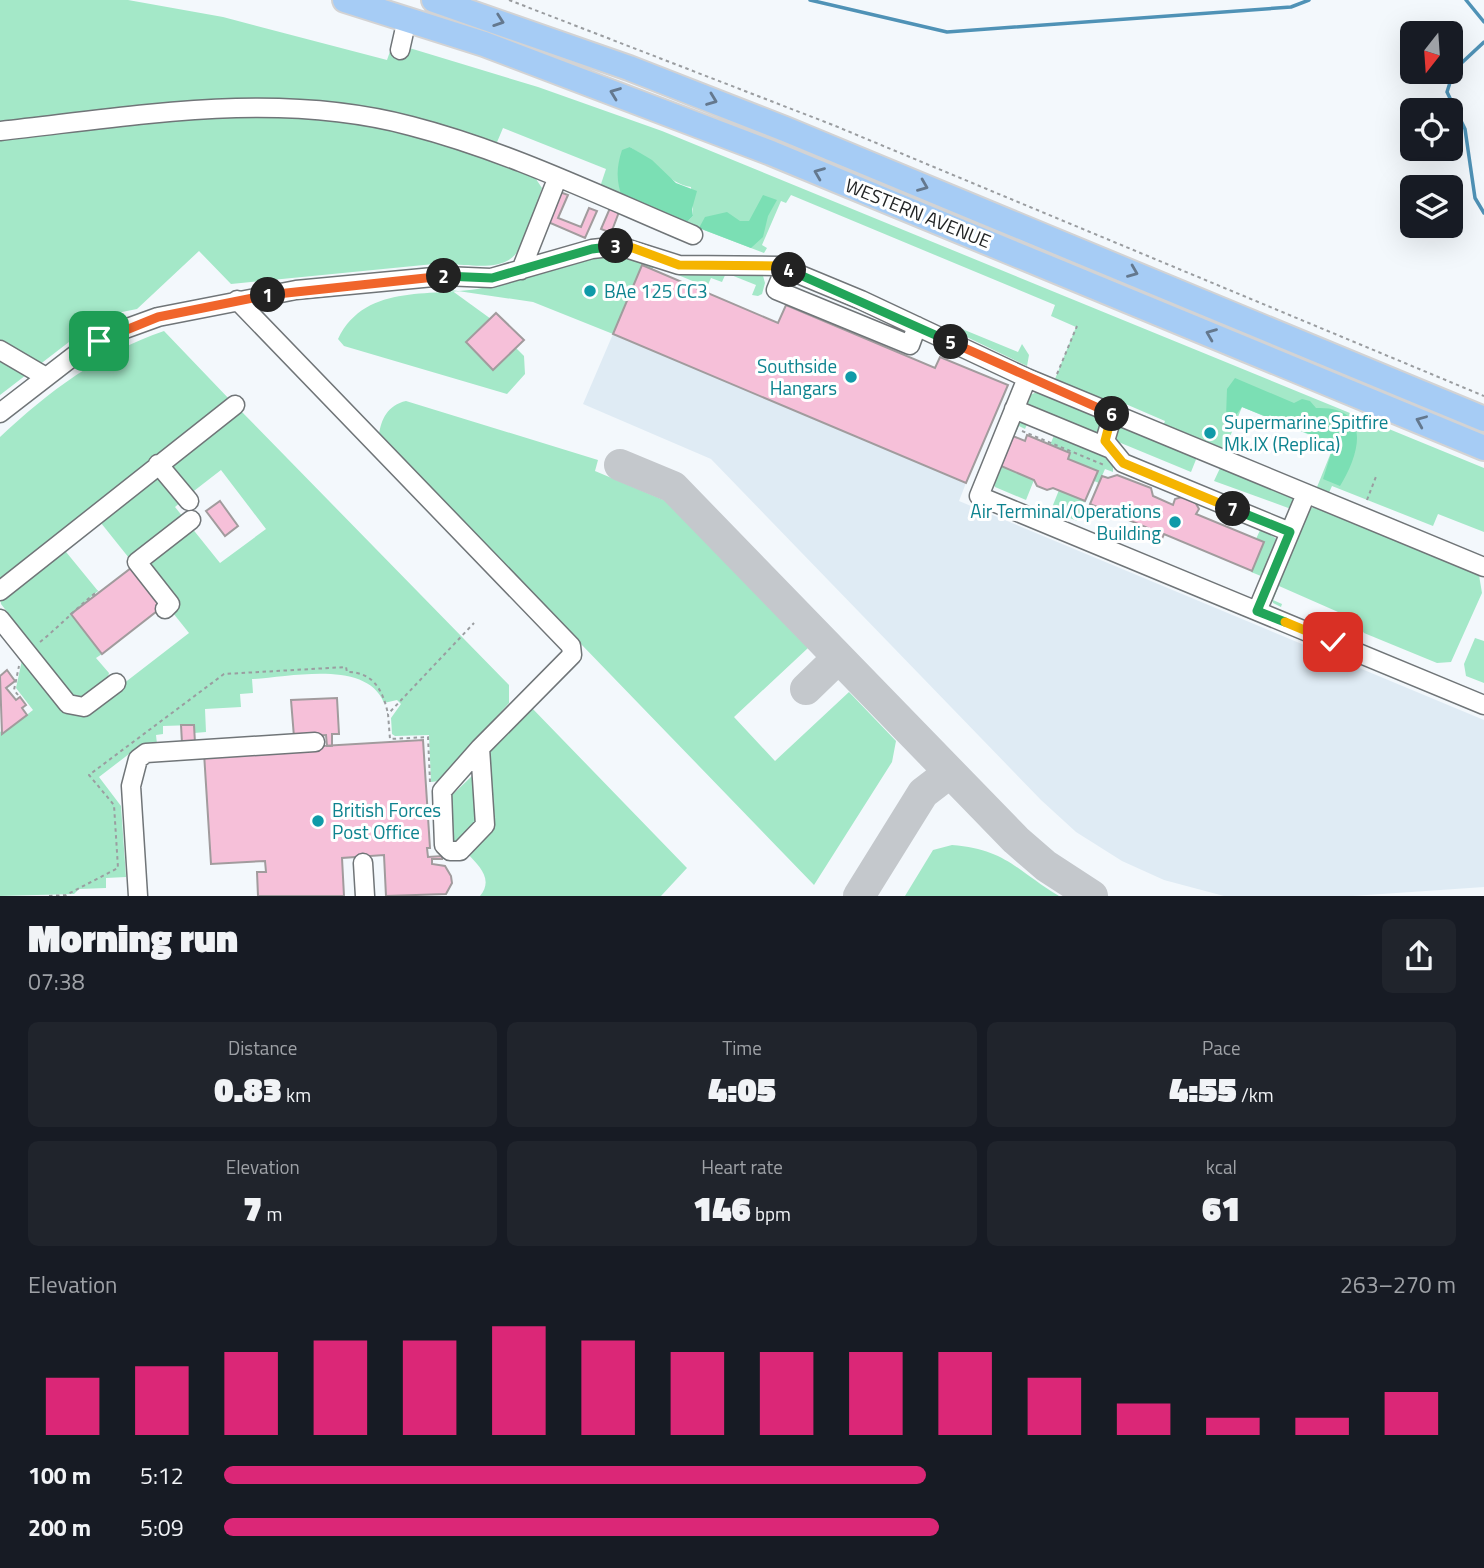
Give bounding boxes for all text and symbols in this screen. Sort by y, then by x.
one-way arrow [492,13,504,27]
north arrow [1400,21,1463,84]
map controls [1400,21,1463,238]
one-way arrow [610,87,622,101]
one-way arrow [705,92,717,106]
button: locate [1400,98,1463,161]
one-way arrow [814,167,826,181]
street label: WESTERN AVENUE [841,170,995,255]
button: layers [1400,175,1463,238]
one-way arrow [916,177,928,191]
pin: 3 [598,229,634,264]
text: 3 [610,231,621,260]
pin: 4 [772,252,806,288]
text: 4 [783,255,794,284]
pin: 2 [426,258,462,294]
text: 2 [438,261,449,290]
one-way arrow [1126,264,1138,278]
place label: BAe 125 CC3 [604,276,708,305]
pin: 1 [250,278,286,312]
text: 1 [262,280,273,309]
marker: BAe 125 CC3 [582,283,598,299]
pin [69,311,129,371]
icon: arrive [80,322,118,360]
pin: 5 [934,324,968,360]
text: 5 [945,327,956,356]
one-way arrow [1206,328,1218,342]
place label: Southside Hangars [757,351,837,402]
marker: Southside Hangars [843,369,859,385]
pin: 6 [1094,396,1130,432]
text: 6 [1106,399,1117,428]
place label: Supermarine Spitfire Mk.IX (Replica) [1224,407,1388,458]
one-way arrow [1416,416,1428,430]
marker: Supermarine Spitfire Mk.IX (Replica) [1202,425,1218,441]
pin: 7 [1216,491,1250,526]
text: 7 [1227,494,1238,523]
place label: Air Terminal/Operations Building [970,496,1161,547]
marker: Air Terminal/Operations Building [1167,514,1183,530]
pin [1303,612,1363,672]
icon: check [1314,623,1352,661]
place label: British Forces Post Office [332,795,441,846]
marker: British Forces Post Office [310,813,326,829]
text: Morning run [28,909,238,967]
button: share [1382,919,1456,993]
text: 07:38 [28,964,85,999]
text: Distance [228,1033,297,1062]
text: Time [722,1033,762,1062]
text: Pace [1202,1033,1241,1062]
text: 0.83 [214,1062,282,1116]
text: 4:05 [708,1062,776,1116]
text: 4:55 [1169,1062,1237,1116]
text: km [282,1080,311,1109]
text: /km [1237,1080,1274,1109]
text: Elevation [226,1152,300,1181]
text: Heart rate [701,1152,783,1181]
text: kcal [1206,1152,1237,1181]
text: 7 [243,1181,262,1235]
text: 146 [693,1181,751,1235]
text: 61 [1202,1181,1241,1235]
text: m [262,1199,282,1228]
text: bpm [751,1199,791,1228]
text: Elevation [28,1267,117,1302]
text: 263–270 m [1340,1267,1456,1302]
text: 100 m [28,1458,91,1493]
text: 5:12 [140,1458,184,1493]
text: 200 m [28,1510,91,1545]
text: 5:09 [140,1510,184,1545]

